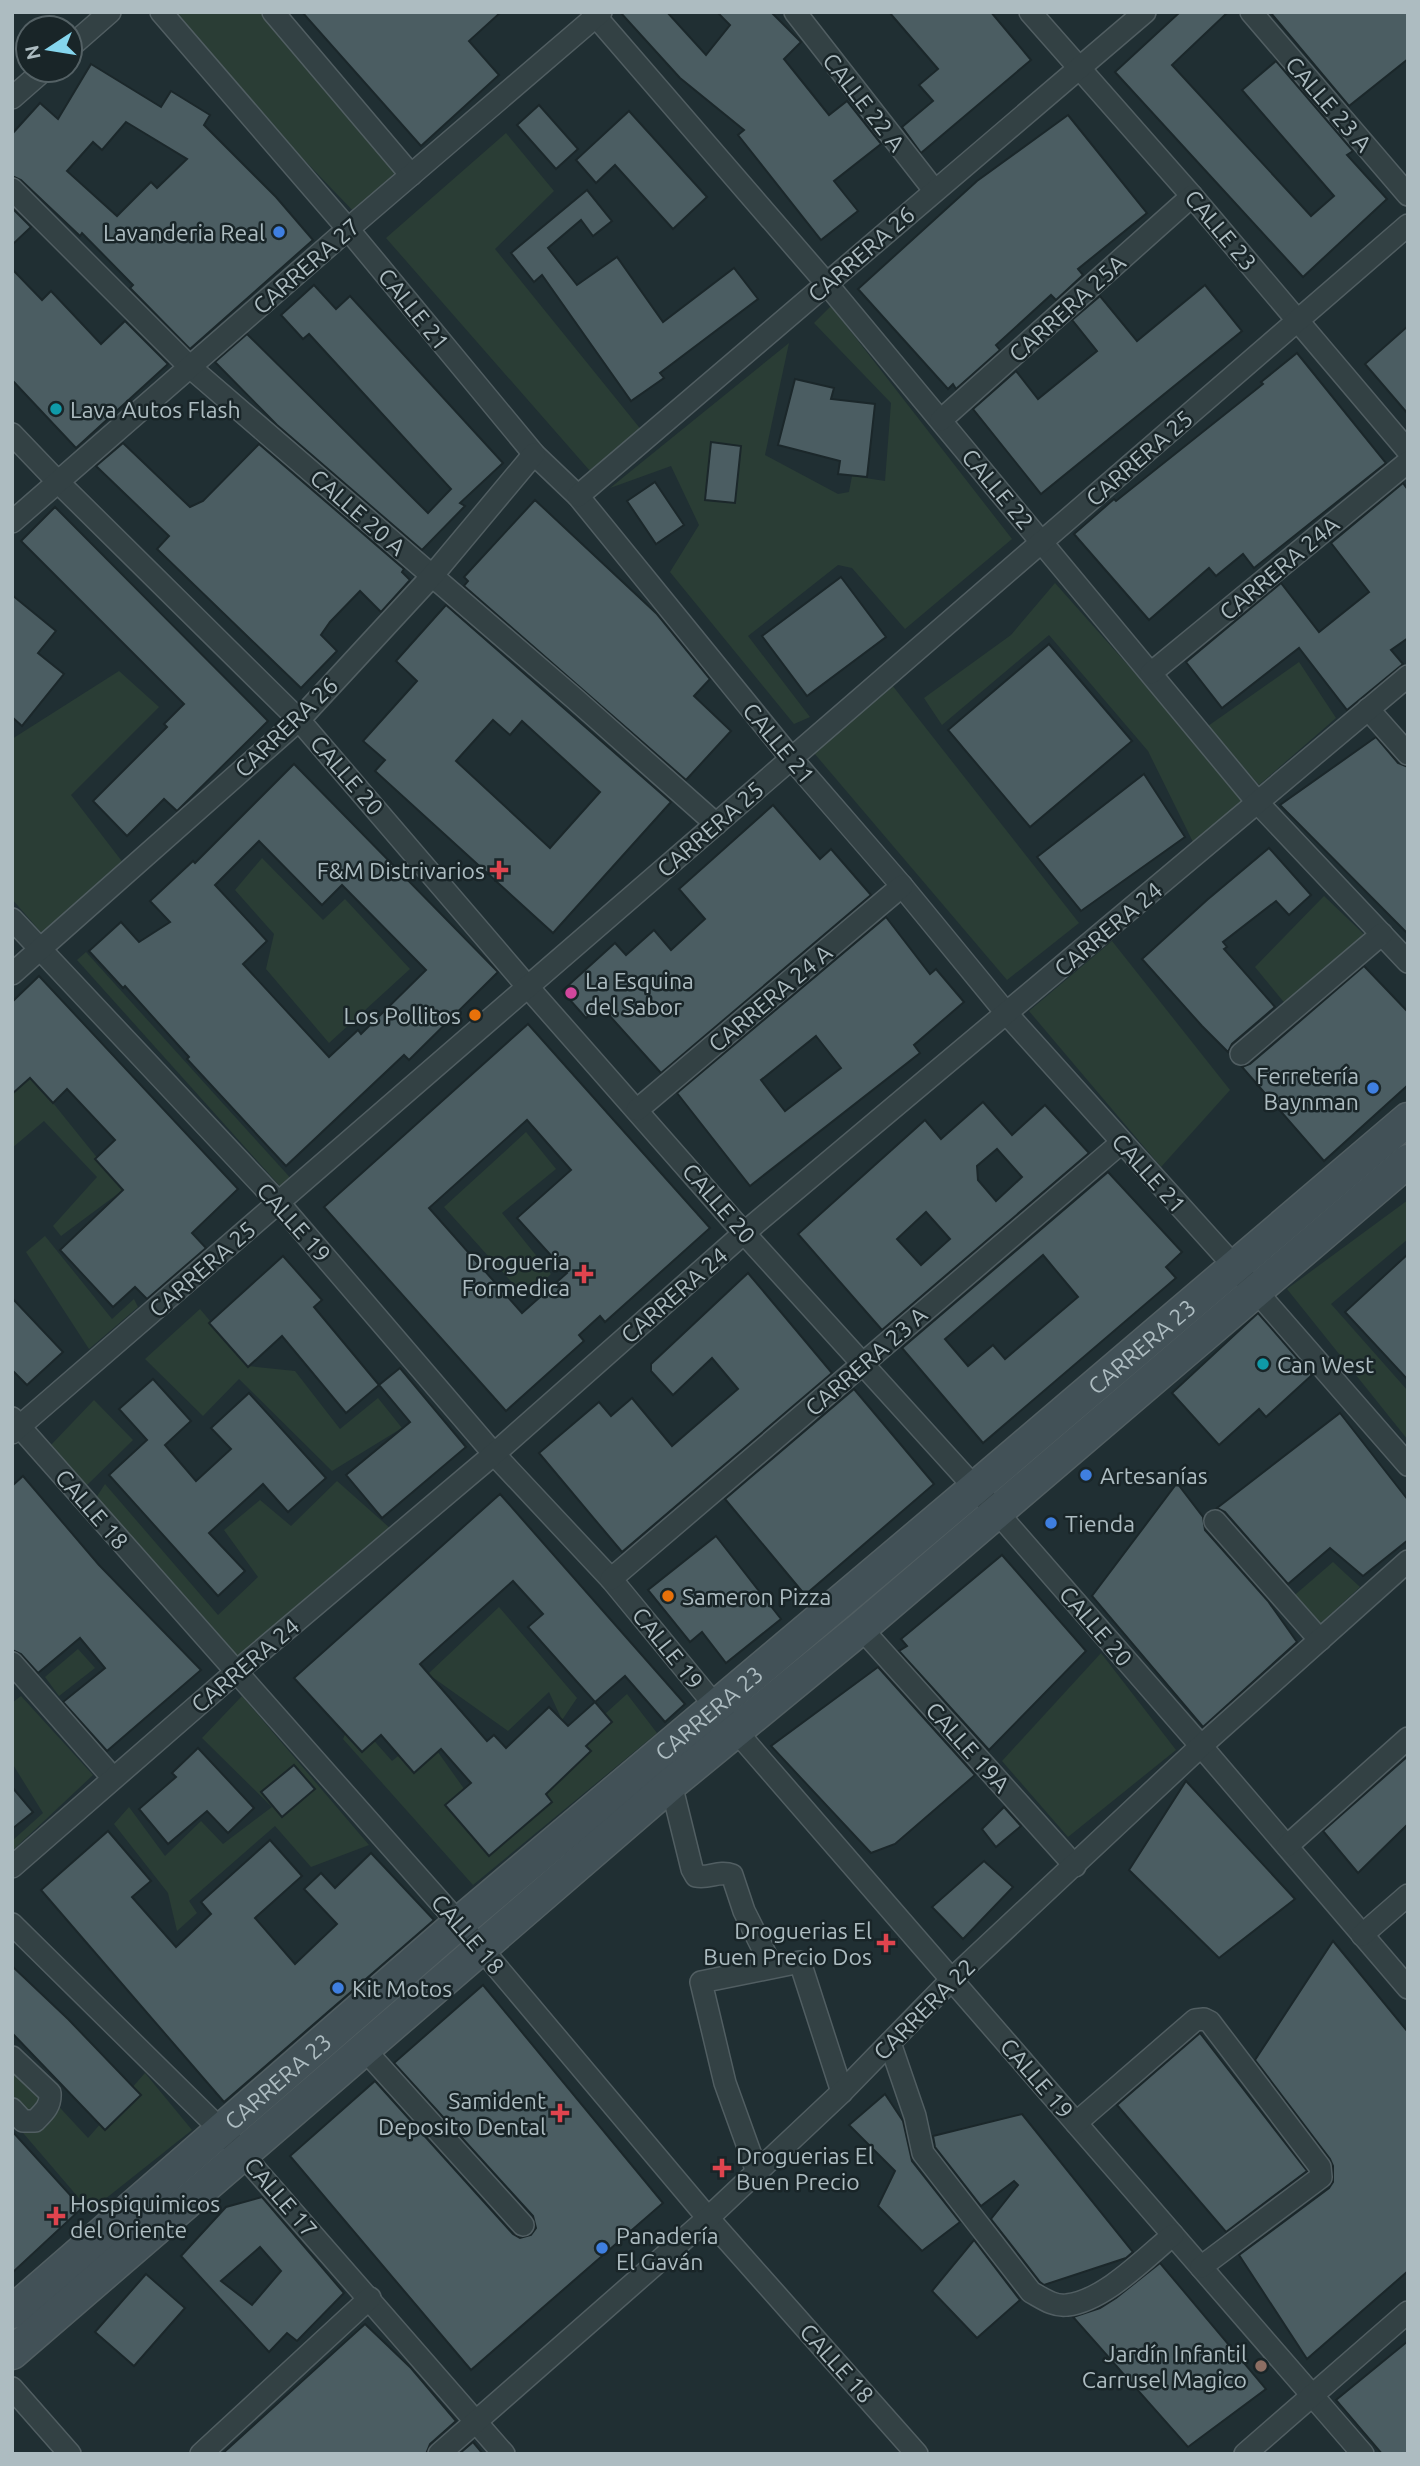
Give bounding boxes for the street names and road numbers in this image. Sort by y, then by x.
street label: CALLE 22 A [818,48,910,156]
street label: CALLE 23 A [1281,52,1377,157]
street label: CALLE 23 [1180,185,1262,275]
street label: CARRERA 26 [803,201,919,307]
street label: CARRERA 27 [248,213,364,319]
street label: CARRERA 25A [1004,249,1130,367]
street label: CALLE 21 [374,263,454,355]
street label: CARRERA 25 [1081,405,1197,511]
street label: CALLE 22 [957,444,1039,534]
street label: CALLE 20 A [306,464,411,560]
street label: CARRERA 24A [1215,511,1343,625]
street label: CARRERA 26 [230,672,342,782]
street label: CALLE 21 [738,698,820,788]
street label: CALLE 20 [306,730,388,820]
street label: CARRERA 25 [652,776,768,882]
street label: CARRERA 24 [1049,877,1167,981]
street label: CARRERA 24 A [704,939,837,1057]
street label: CALLE 21 [1107,1129,1191,1217]
street label: CALLE 20 [678,1158,760,1248]
street label: CALLE 19 [252,1178,336,1266]
street label: CARRERA 25 [144,1216,260,1322]
street label: CARRERA 24 [616,1242,732,1348]
street label: CARRERA 23 [1083,1294,1200,1399]
street label: CARRERA 23 A [800,1301,932,1420]
street label: CALLE 18 [51,1464,133,1554]
street label: CALLE 20 [1055,1581,1137,1671]
street label: CALLE 19 [628,1602,708,1694]
street label: CARRERA 24 [186,1613,304,1717]
street label: CARRERA 23 [650,1660,767,1765]
street label: CALLE 19A [921,1697,1015,1797]
street label: CALLE 18 [427,1889,509,1979]
street label: CARRERA 22 [868,1953,980,2065]
street label: CARRERA 23 [219,2028,336,2134]
street label: CALLE 19 [996,2033,1078,2123]
street label: CALLE 17 [240,2152,322,2242]
street label: CALLE 18 [795,2319,879,2407]

